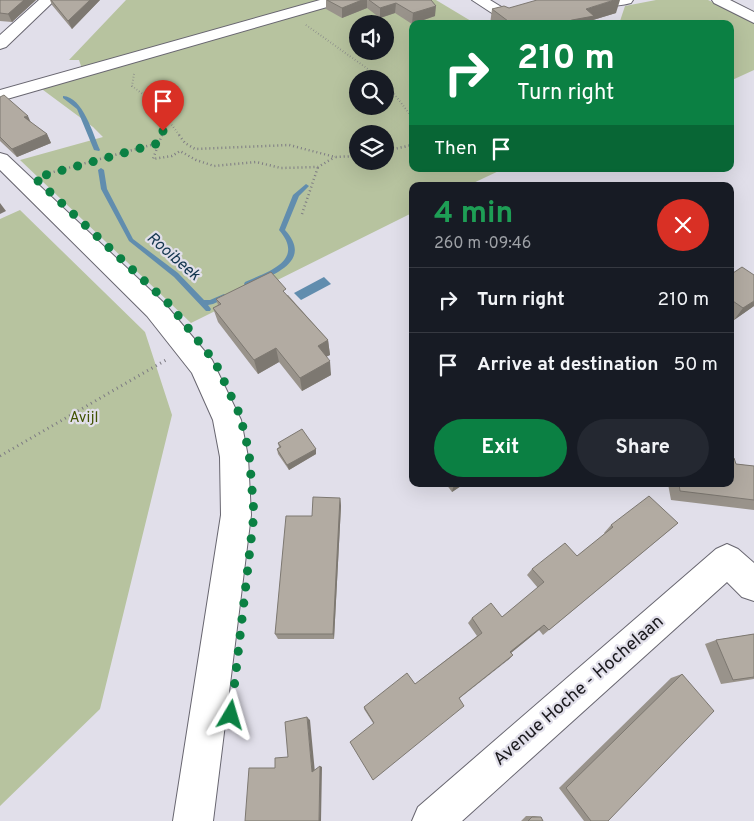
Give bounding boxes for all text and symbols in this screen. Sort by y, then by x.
map controls [349,15,394,170]
button: sound [349,15,394,60]
text: 210 m [517,37,615,81]
icon: right [434,40,499,105]
button: search [349,70,394,115]
pin [142,80,184,131]
text: Turn right [517,80,614,107]
icon: arrive [149,87,177,115]
button: layers [349,125,394,170]
icon: arrive [487,135,515,163]
text: Then [434,137,477,161]
text: 4 min [434,196,513,233]
button: close [657,199,709,251]
water label: Rooibeek [142,228,205,286]
text: 260 m · 09:46 [434,234,531,254]
icon: right [434,286,462,314]
text: Turn right [477,288,565,312]
text: 210 m [658,288,709,312]
icon: arrive [434,351,462,379]
text: Arrive at destination [477,353,658,377]
text: 50 m [673,353,718,377]
park label: Avijl [69,409,99,428]
button: Exit [434,419,567,477]
button: Share [577,419,709,477]
street label: Avenue Hoche - Hochelaan [489,611,669,771]
position arrow [204,688,256,740]

